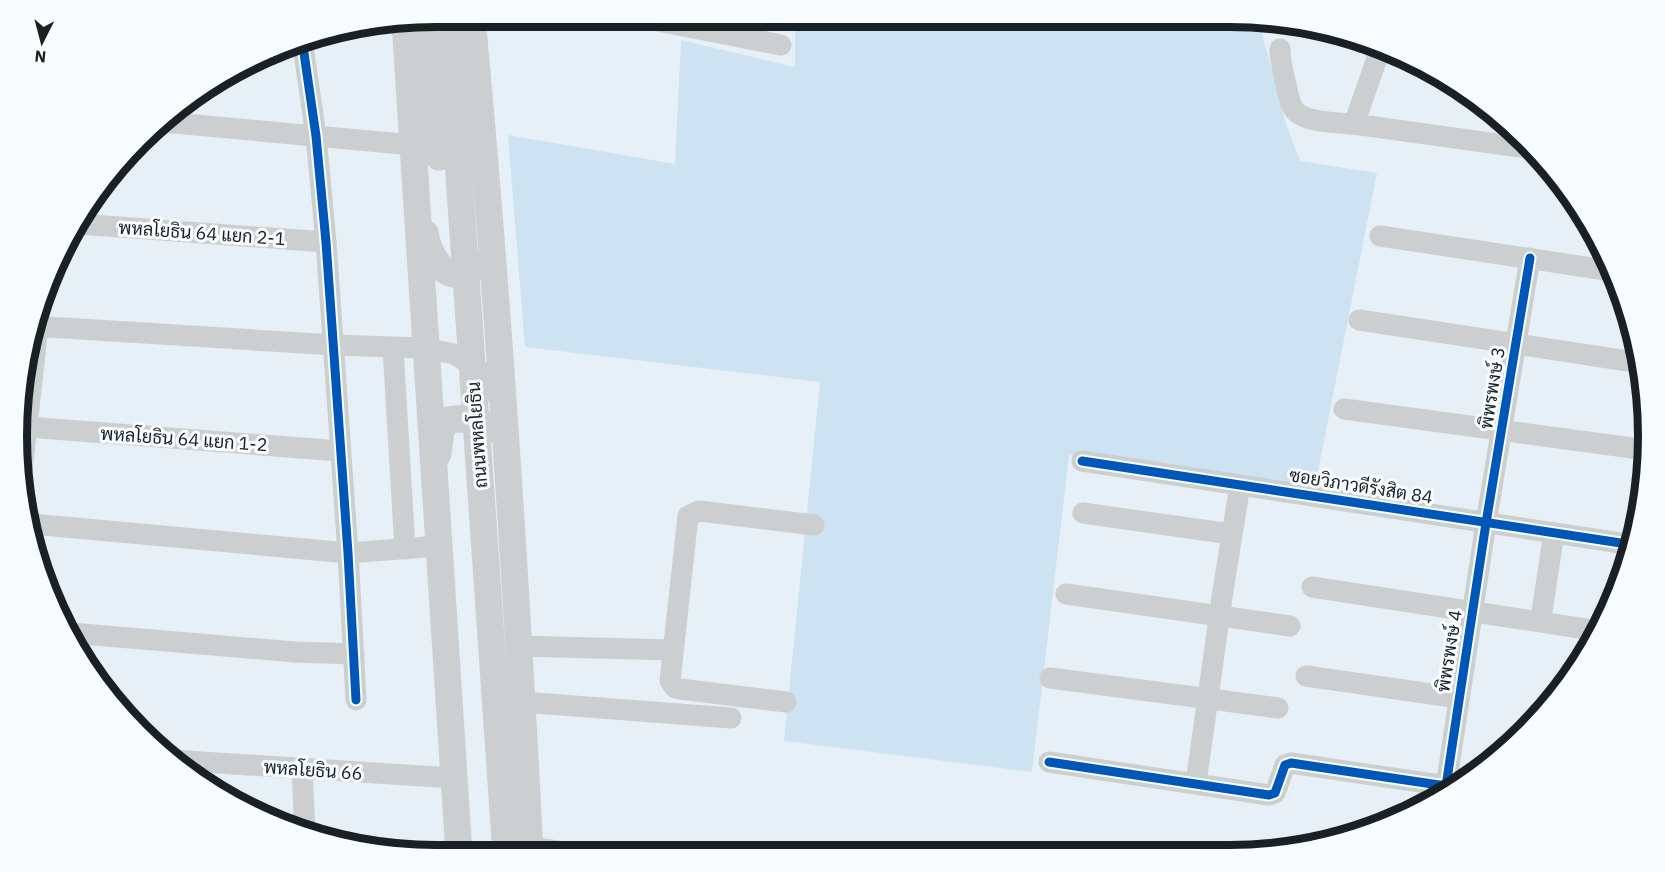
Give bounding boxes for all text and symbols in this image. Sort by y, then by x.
north arrow [12,12,72,72]
text: N [34,46,47,67]
street label: พหลโยธิน 64 แยก 2-1 [118,215,286,250]
street label: พิพรพงษ์ 3 [1473,345,1510,431]
street label: ถนนพหลโยธิน [461,381,492,489]
street label: พหลโยธิน 64 แยก 1-2 [100,421,268,456]
street label: ซอยวิภาวดีรังสิต 84 [1288,462,1435,509]
street label: พิพรพงษ์ 4 [1430,608,1467,694]
street label: พหลโยธิน 66 [263,754,363,785]

